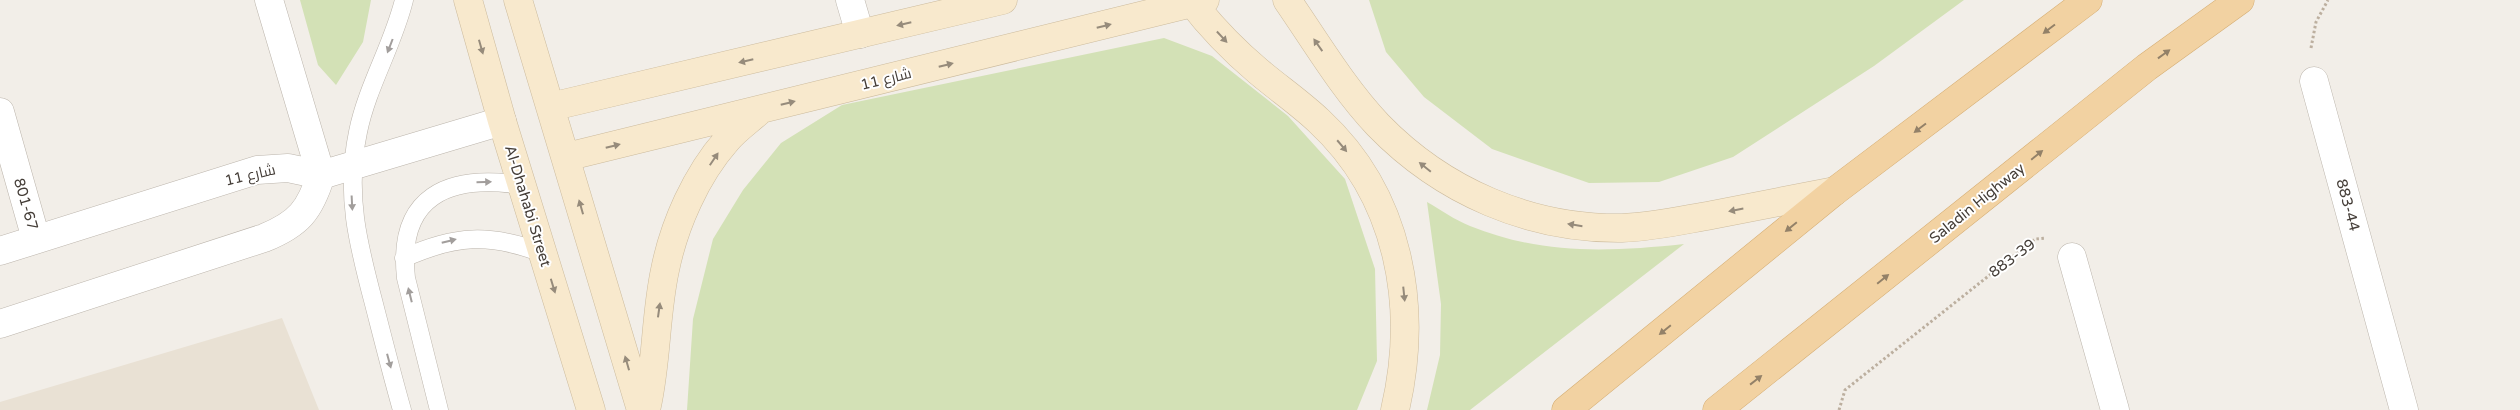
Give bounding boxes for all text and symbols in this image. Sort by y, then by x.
one-way arrow [897,20,912,28]
one-way arrow [1096,22,1111,30]
one-way arrow [2043,24,2056,35]
one-way arrow [1216,31,1228,43]
one-way arrow [386,39,393,54]
one-way arrow [1313,39,1323,52]
one-way arrow [477,40,485,55]
one-way arrow [2158,49,2171,59]
one-way arrow [738,57,753,65]
one-way arrow [938,61,953,69]
street label: شارع 11 [859,64,914,96]
one-way arrow [781,99,796,107]
one-way arrow [1914,122,1927,133]
one-way arrow [1336,140,1347,152]
one-way arrow [606,142,621,150]
street label: Al-Dhahabi Street [501,143,555,269]
one-way arrow [2030,150,2043,161]
one-way arrow [709,152,719,166]
street label: Saladin Highway [1926,159,2028,247]
street label: شارع 11 [223,160,278,192]
one-way arrow [1419,161,1432,172]
street label: 801-67 [10,176,42,232]
street label: 883-44 [2332,177,2364,233]
one-way arrow [476,178,492,186]
one-way arrow [349,195,357,211]
one-way arrow [576,200,584,215]
one-way arrow [1727,207,1743,215]
one-way arrow [1566,221,1582,229]
one-way arrow [1785,222,1798,233]
street label: 883-39 [1985,235,2039,281]
one-way arrow [442,237,457,245]
one-way arrow [1876,273,1889,284]
one-way arrow [549,279,557,294]
one-way arrow [1400,286,1408,302]
one-way arrow [406,287,414,302]
one-way arrow [655,301,663,317]
one-way arrow [1659,324,1672,335]
one-way arrow [385,353,393,368]
one-way arrow [622,356,630,371]
one-way arrow [1749,374,1762,385]

